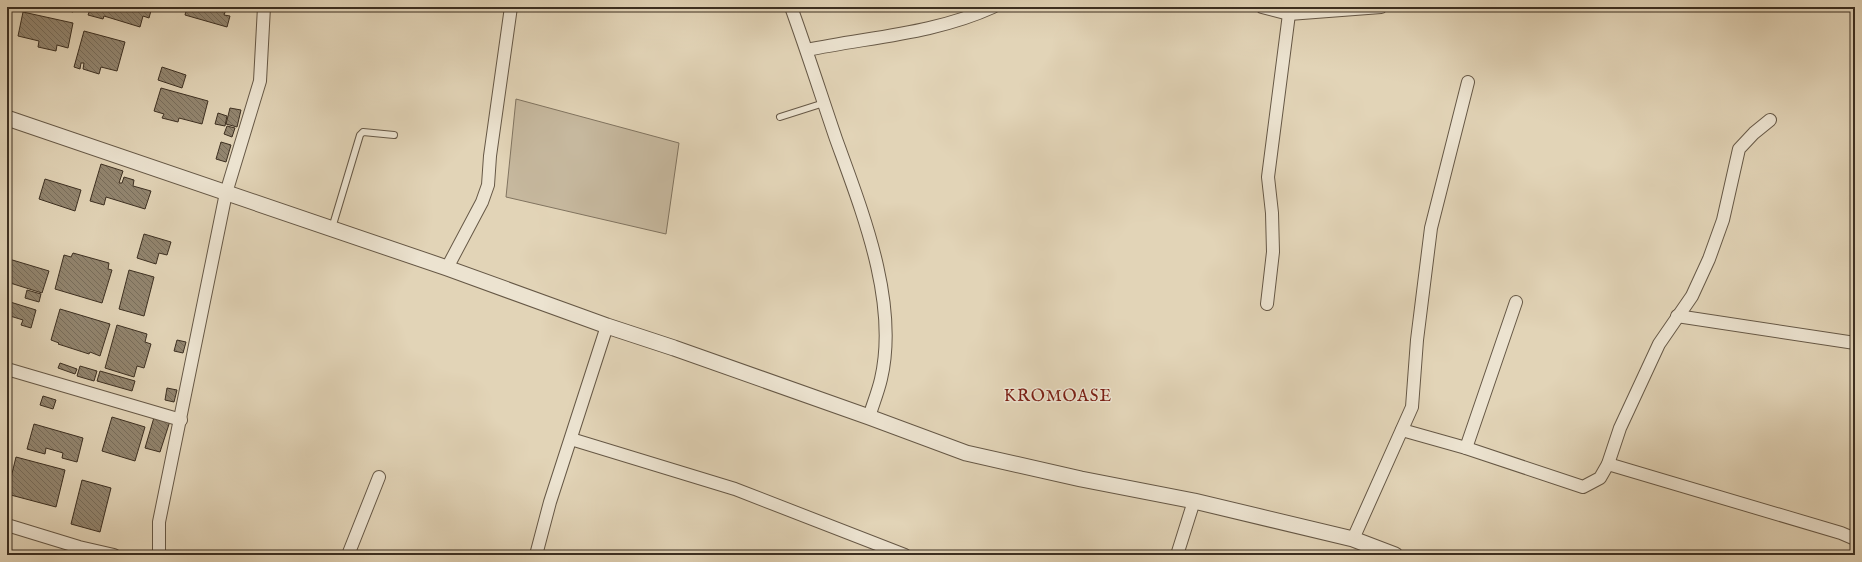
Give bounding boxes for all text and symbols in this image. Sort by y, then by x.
district label: KROMOASE [1004,386,1112,407]

